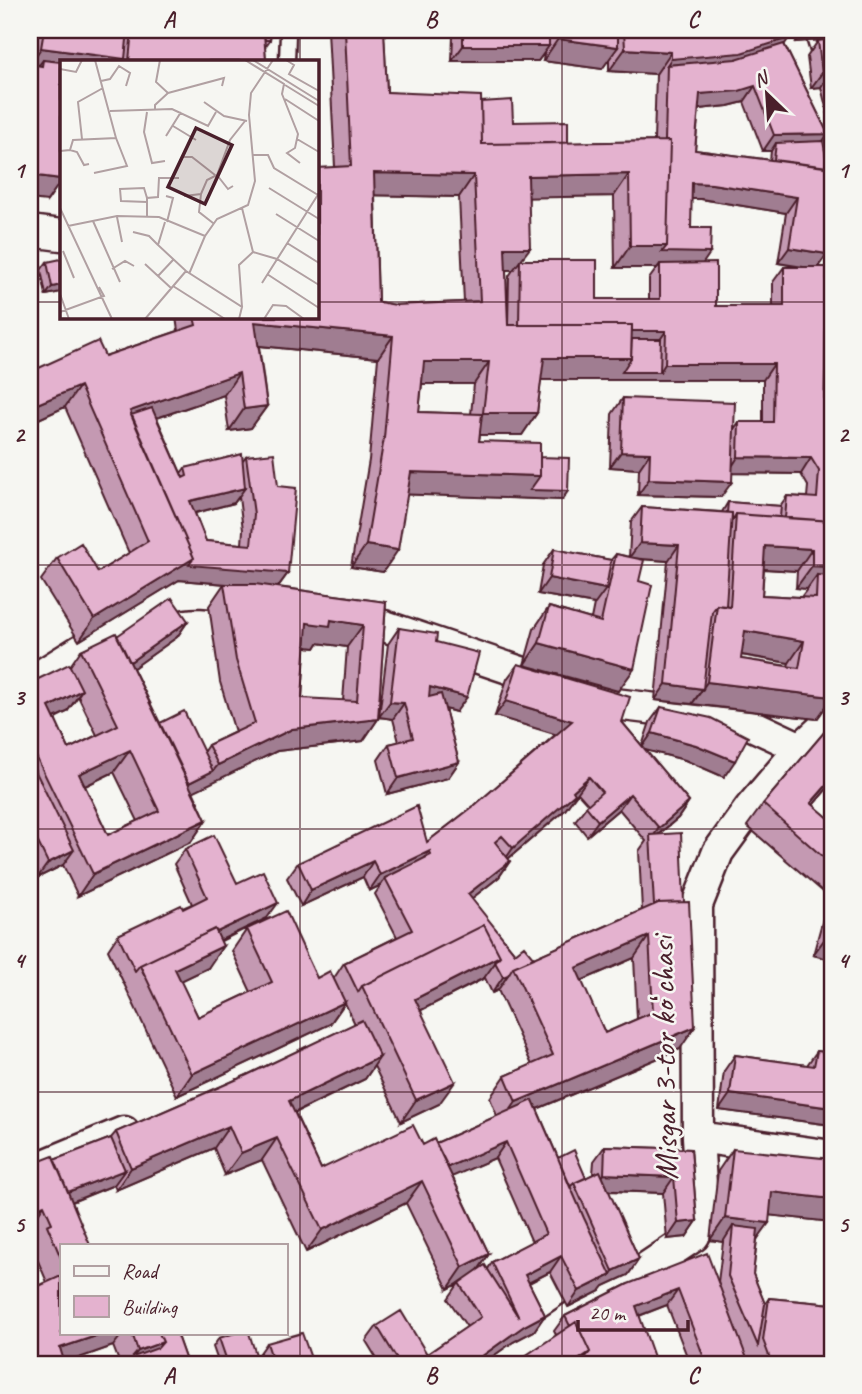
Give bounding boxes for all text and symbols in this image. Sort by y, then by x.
text: A [163,5,177,34]
text: B [425,5,439,34]
text: C [688,5,702,34]
inset map [60,60,318,318]
north arrow [732,60,802,130]
text: N [750,65,774,93]
text: 1 [14,156,27,185]
text: 1 [838,156,851,185]
text: 2 [14,420,27,449]
text: 2 [838,420,851,449]
text: 3 [14,683,27,712]
text: 3 [838,683,851,712]
street label: Misgar 3-tor koʻchasi [641,932,687,1180]
text: 4 [14,946,27,975]
text: 4 [838,946,851,975]
text: 5 [14,1210,26,1239]
text: 5 [838,1210,850,1239]
legend [60,1244,287,1334]
text: Road [122,1258,161,1284]
scale bar [578,1289,689,1333]
text: Building [122,1294,179,1320]
text: 20 m [589,1300,627,1326]
text: A [163,1361,177,1390]
text: B [425,1361,439,1390]
text: C [688,1361,702,1390]

